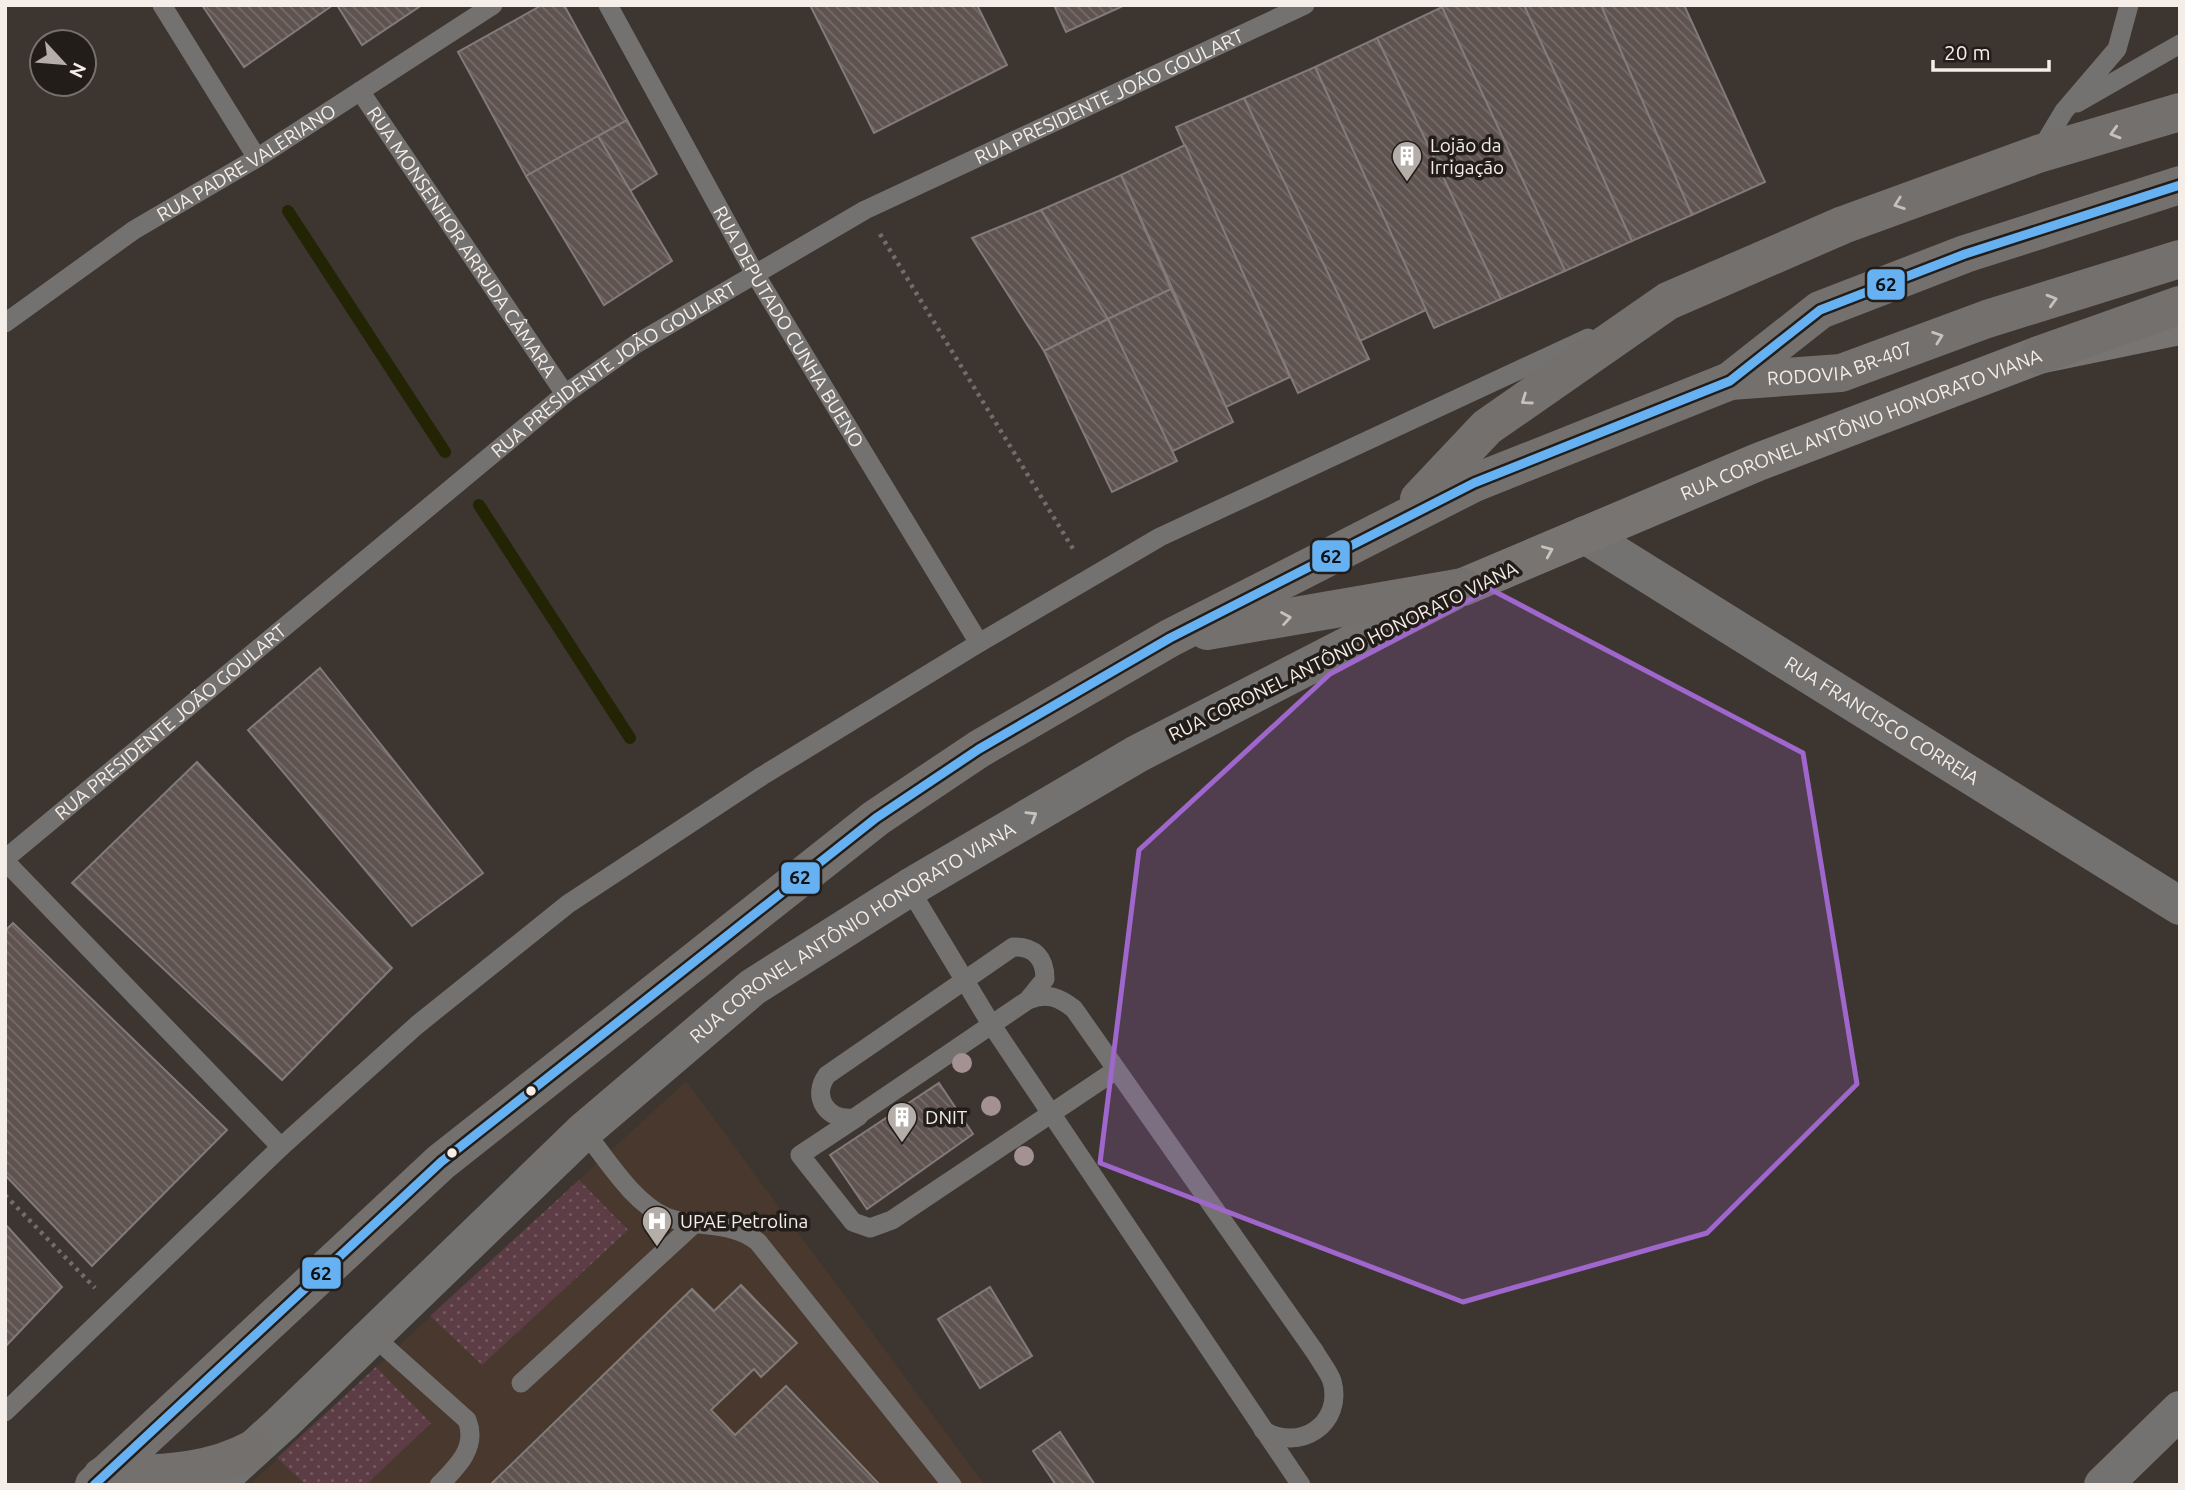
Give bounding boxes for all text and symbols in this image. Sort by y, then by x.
street label: RUA PRESIDENTE JOÃO GOULART [971,24,1247,168]
north arrow [28,28,98,98]
scale bar [1933,28,2048,72]
text: 20 m [1944,40,1991,64]
text: N [65,59,91,82]
street label: RUA PADRE VALERIANO [153,99,340,225]
street label: RUA MONSENHOR ARRUDA CÂMARA [363,102,562,382]
one-way arrow [2109,125,2121,139]
place label: Lojão da Irrigação [1430,134,1504,178]
building icon: Lojão da Irrigação [1390,139,1424,183]
one-way arrow [1894,196,1906,210]
street label: RUA DEPUTADO CUNHA BUENO [709,202,869,451]
line badge: 62 [1866,268,1906,301]
text: 62 [1875,273,1897,295]
street label: RUA PRESIDENTE JOÃO GOULART [486,277,741,462]
one-way arrow [2046,294,2058,308]
one-way arrow [1932,332,1944,346]
street label: RODOVIA BR-407 [1766,336,1916,389]
street label: RUA CORONEL ANTÔNIO HONORATO VIANA [1677,344,2045,505]
one-way arrow [1521,392,1534,404]
line badge: 62 [1311,539,1351,573]
text: 62 [1320,545,1342,567]
one-way arrow [1541,545,1553,559]
street label: RUA CORONEL ANTÔNIO HONORATO VIANA [1165,556,1522,745]
one-way arrow [1280,611,1292,626]
street label: RUA PRESIDENTE JOÃO GOULART [50,619,291,824]
street label: RUA FRANCISCO CORREIA [1781,651,1984,789]
one-way arrow [1024,811,1037,824]
street label: RUA CORONEL ANTÔNIO HONORATO VIANA [685,817,1019,1047]
line badge: 62 [780,861,821,895]
text: 62 [789,866,811,888]
unlabelled marker [524,1084,538,1098]
building icon: DNIT [885,1100,919,1144]
place label: DNIT [925,1106,968,1128]
unlabelled marker [445,1146,459,1160]
hospital icon: UPAE Petrolina [640,1204,674,1248]
place label: UPAE Petrolina [680,1210,808,1232]
line badge: 62 [301,1256,342,1290]
text: 62 [310,1262,332,1284]

